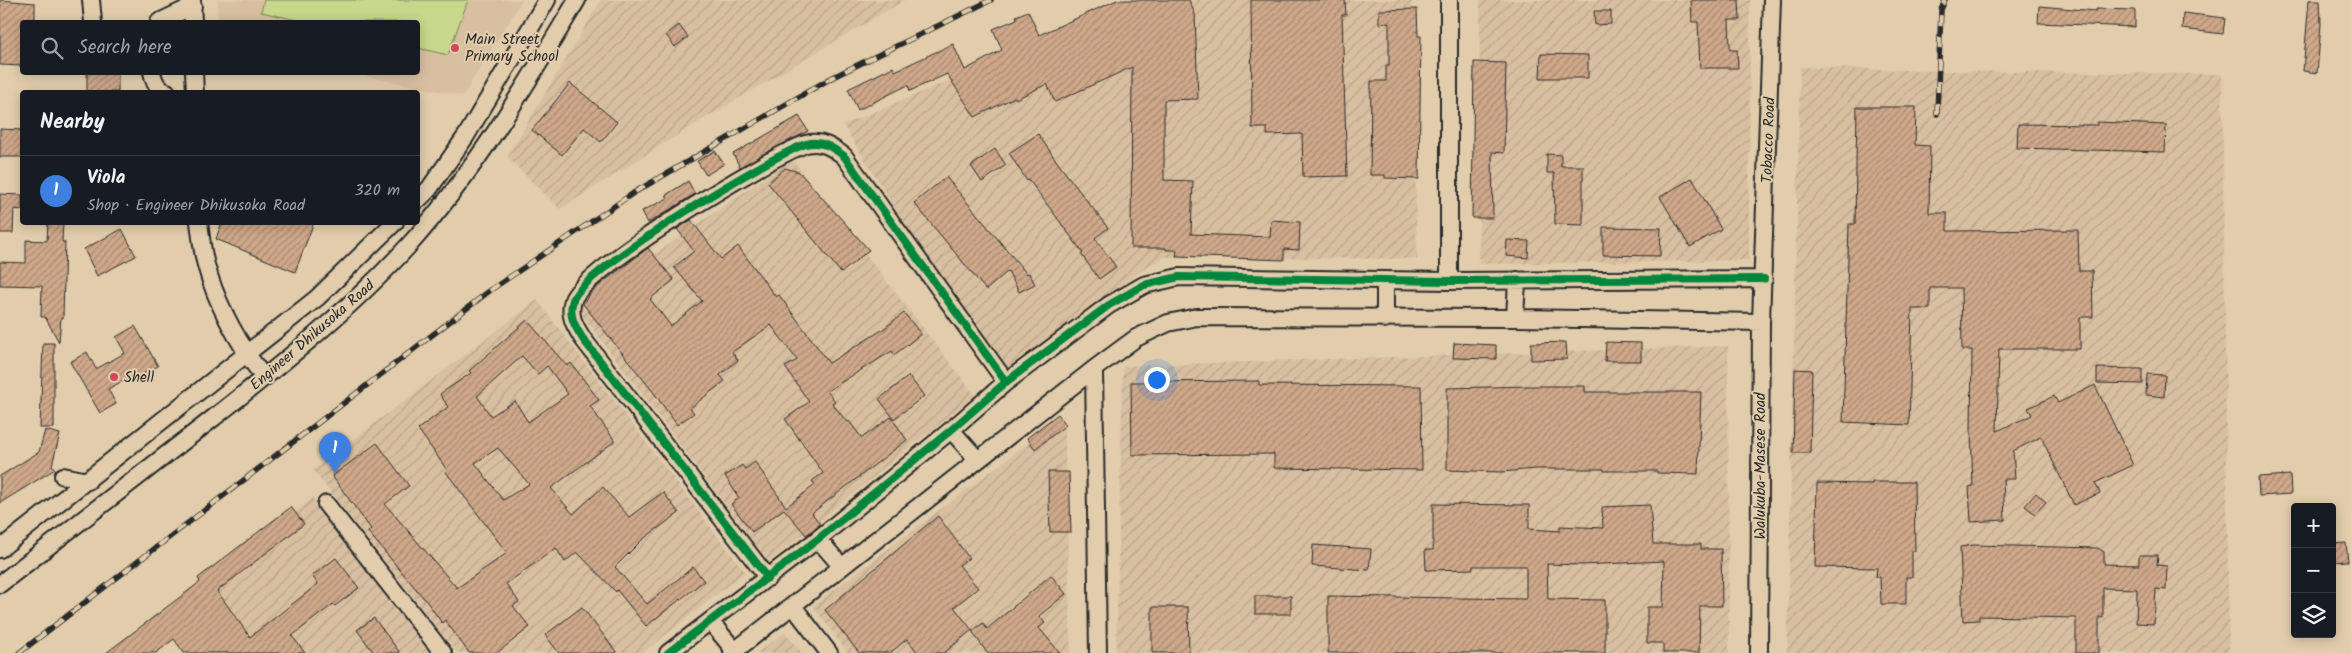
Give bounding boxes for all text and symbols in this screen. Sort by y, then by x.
search box [20,20,420,75]
place label: Main Street Primary School [465,28,559,69]
text: Search here [78,33,172,63]
icon: search [38,34,66,62]
marker: Main Street Primary School [449,42,461,54]
street label: Tobacco Road [1756,96,1783,183]
text: Nearby [40,106,105,139]
text: Viola [87,163,125,193]
text: 1 [54,178,58,203]
text: 320 m [354,178,400,203]
text: Shop · Engineer Dhikusoka Road [87,193,305,218]
street label: Engineer Dhikusoka Road [245,274,381,397]
place label: Shell [124,366,154,390]
your location [1144,367,1170,393]
marker: Shell [108,371,120,383]
street label: Walukuba-Masese Road [1749,392,1773,539]
pin: 1 [319,432,351,473]
map controls [2291,503,2336,638]
button: + [2291,503,2336,548]
button: − [2291,548,2336,593]
button: layers [2291,593,2336,638]

